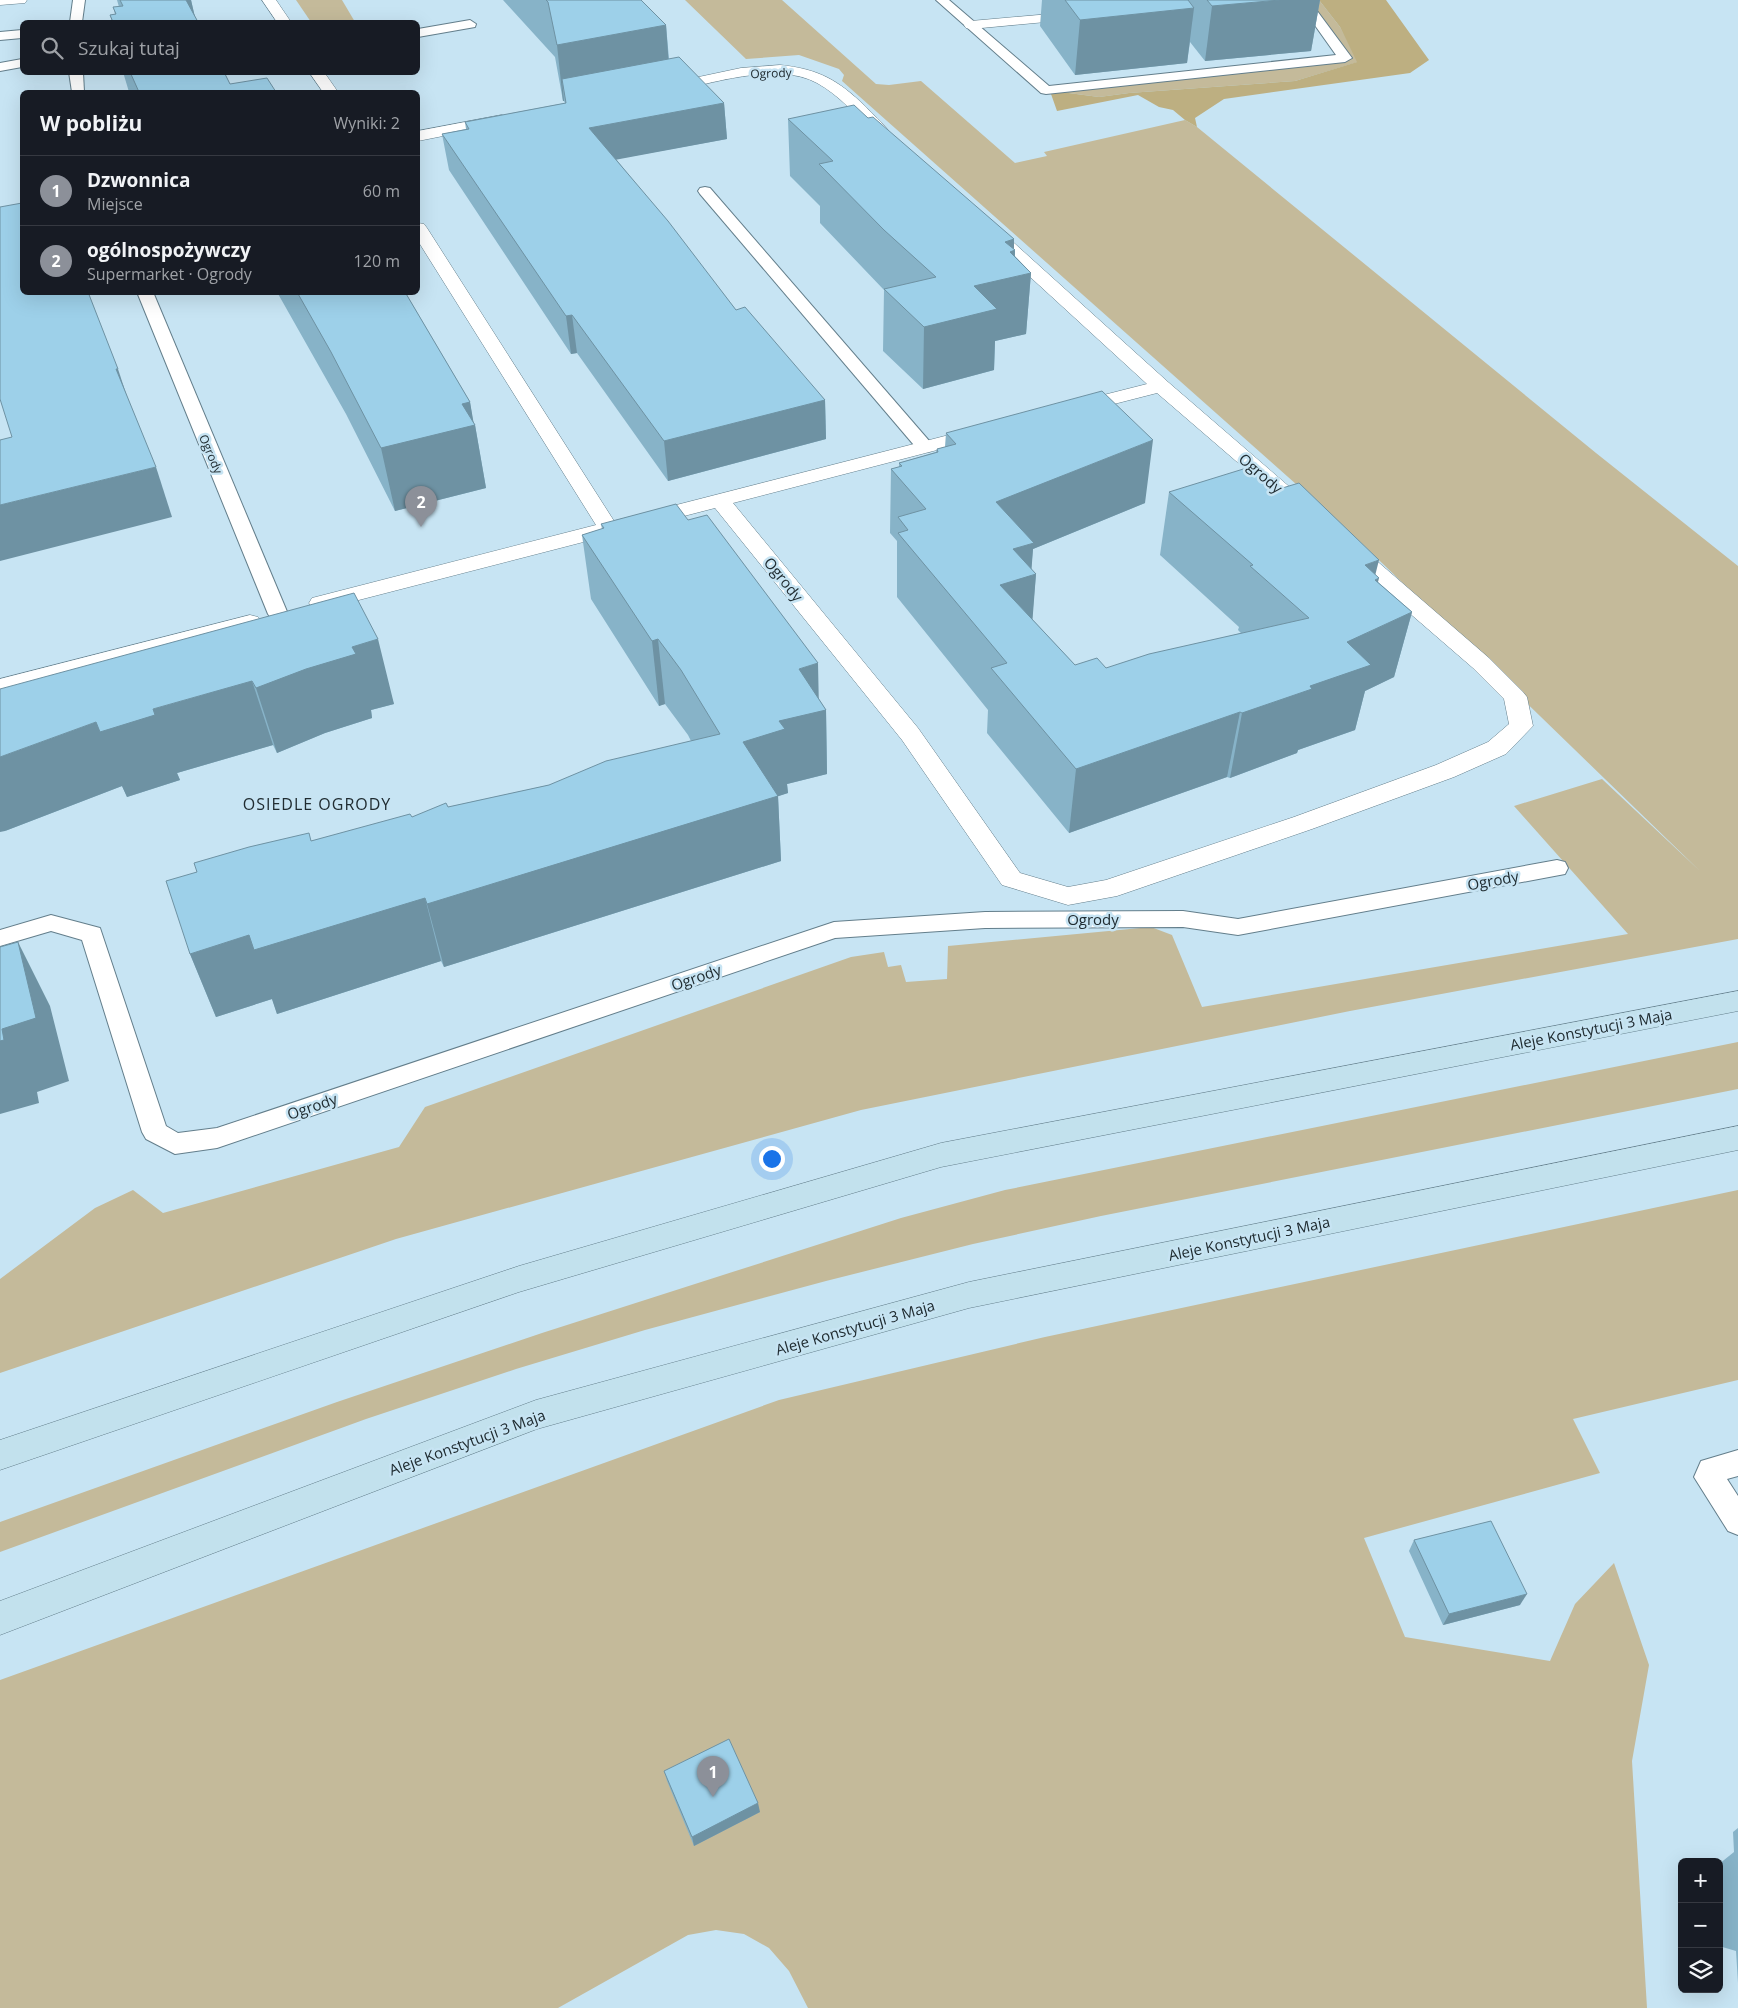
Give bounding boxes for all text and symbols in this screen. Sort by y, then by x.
search box [20,20,420,75]
icon: search [38,34,66,62]
text: Szukaj tutaj [78,35,180,61]
street label: Ogrody [750,64,793,82]
text: W pobliżu [40,109,142,137]
text: Wyniki: 2 [333,112,400,134]
text: Dzwonnica [87,167,190,193]
text: 1 [51,180,61,202]
text: 60 m [363,180,400,202]
text: Miejsce [87,193,143,215]
text: ogólnospożywczy [87,237,251,263]
text: 2 [51,250,61,272]
text: 120 m [354,250,400,272]
text: Supermarket · Ogrody [87,263,252,285]
street label: Ogrody [195,432,227,477]
street label: Ogrody [1235,449,1287,498]
pin: 2 [405,486,437,527]
street label: Ogrody [760,553,808,606]
district label: OSIEDLE OGRODY [243,793,391,815]
street label: Ogrody [1466,866,1521,894]
street label: Ogrody [1067,909,1119,929]
street label: Ogrody [668,959,724,995]
street label: Aleje Konstytucji 3 Maja [1508,1003,1674,1055]
street label: Ogrody [284,1088,340,1124]
your location [759,1146,785,1172]
street label: Aleje Konstytucji 3 Maja [1166,1211,1332,1265]
street label: Aleje Konstytucji 3 Maja [773,1295,937,1359]
street label: Aleje Konstytucji 3 Maja [386,1404,548,1480]
pin: 1 [697,1756,729,1797]
map controls [1678,1858,1723,1993]
button: + [1678,1858,1723,1903]
button: − [1678,1903,1723,1948]
button: layers [1678,1948,1723,1993]

